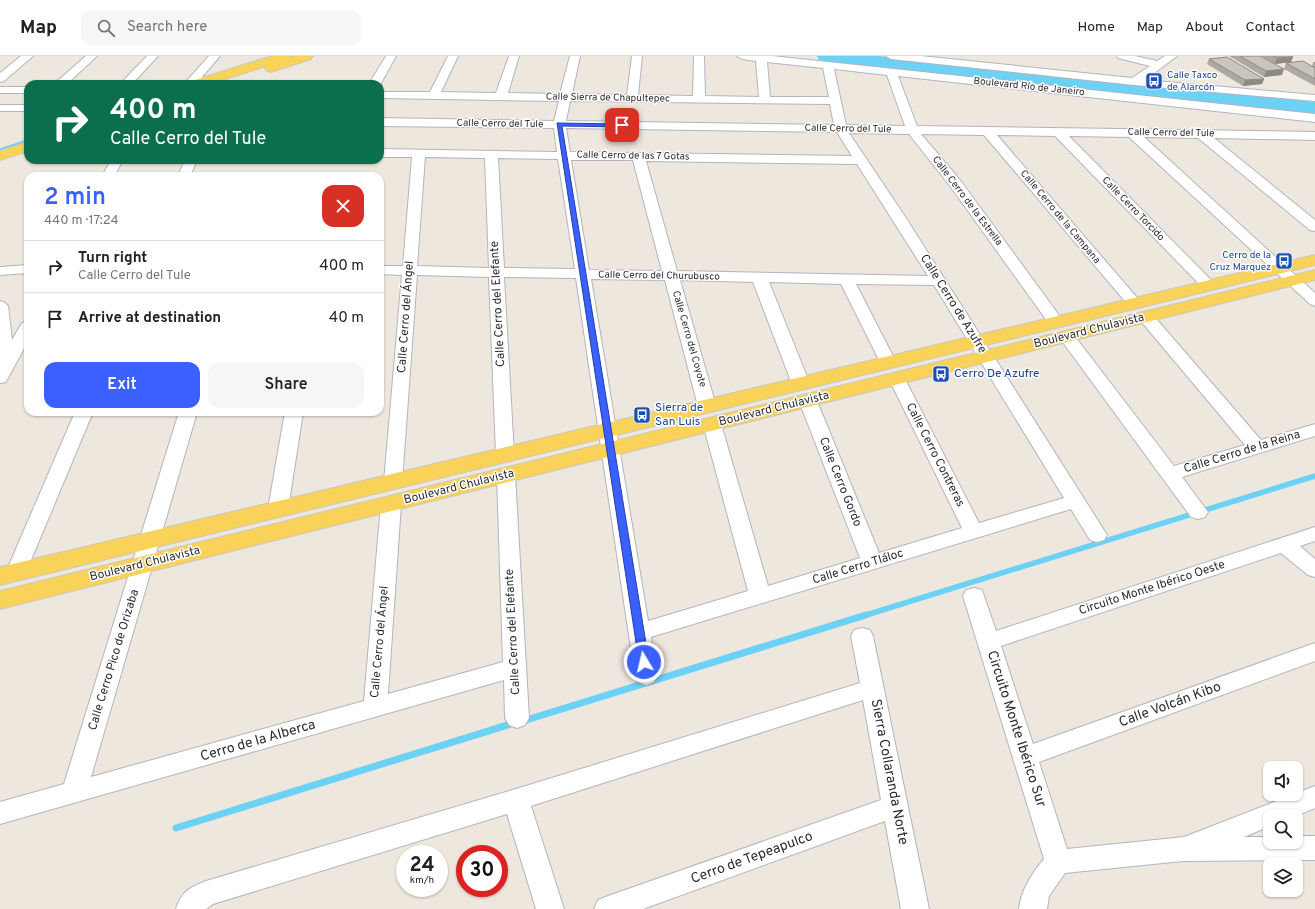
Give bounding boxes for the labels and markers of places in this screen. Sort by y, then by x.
place label: Calle Taxco de Alarcón [1167,69,1218,94]
bus stop icon: Calle Taxco de Alarcón [1144,71,1164,91]
pin [605,108,639,142]
place label: Cerro de la Cruz Marquez [1209,249,1271,274]
bus stop icon: Cerro de la Cruz Marquez [1274,251,1294,271]
bus stop icon: Cerro De Azufre [931,364,951,384]
place label: Cerro De Azufre [954,366,1040,382]
place label: Sierra de San Luis [655,400,703,430]
bus stop icon: Sierra de San Luis [632,405,652,425]

